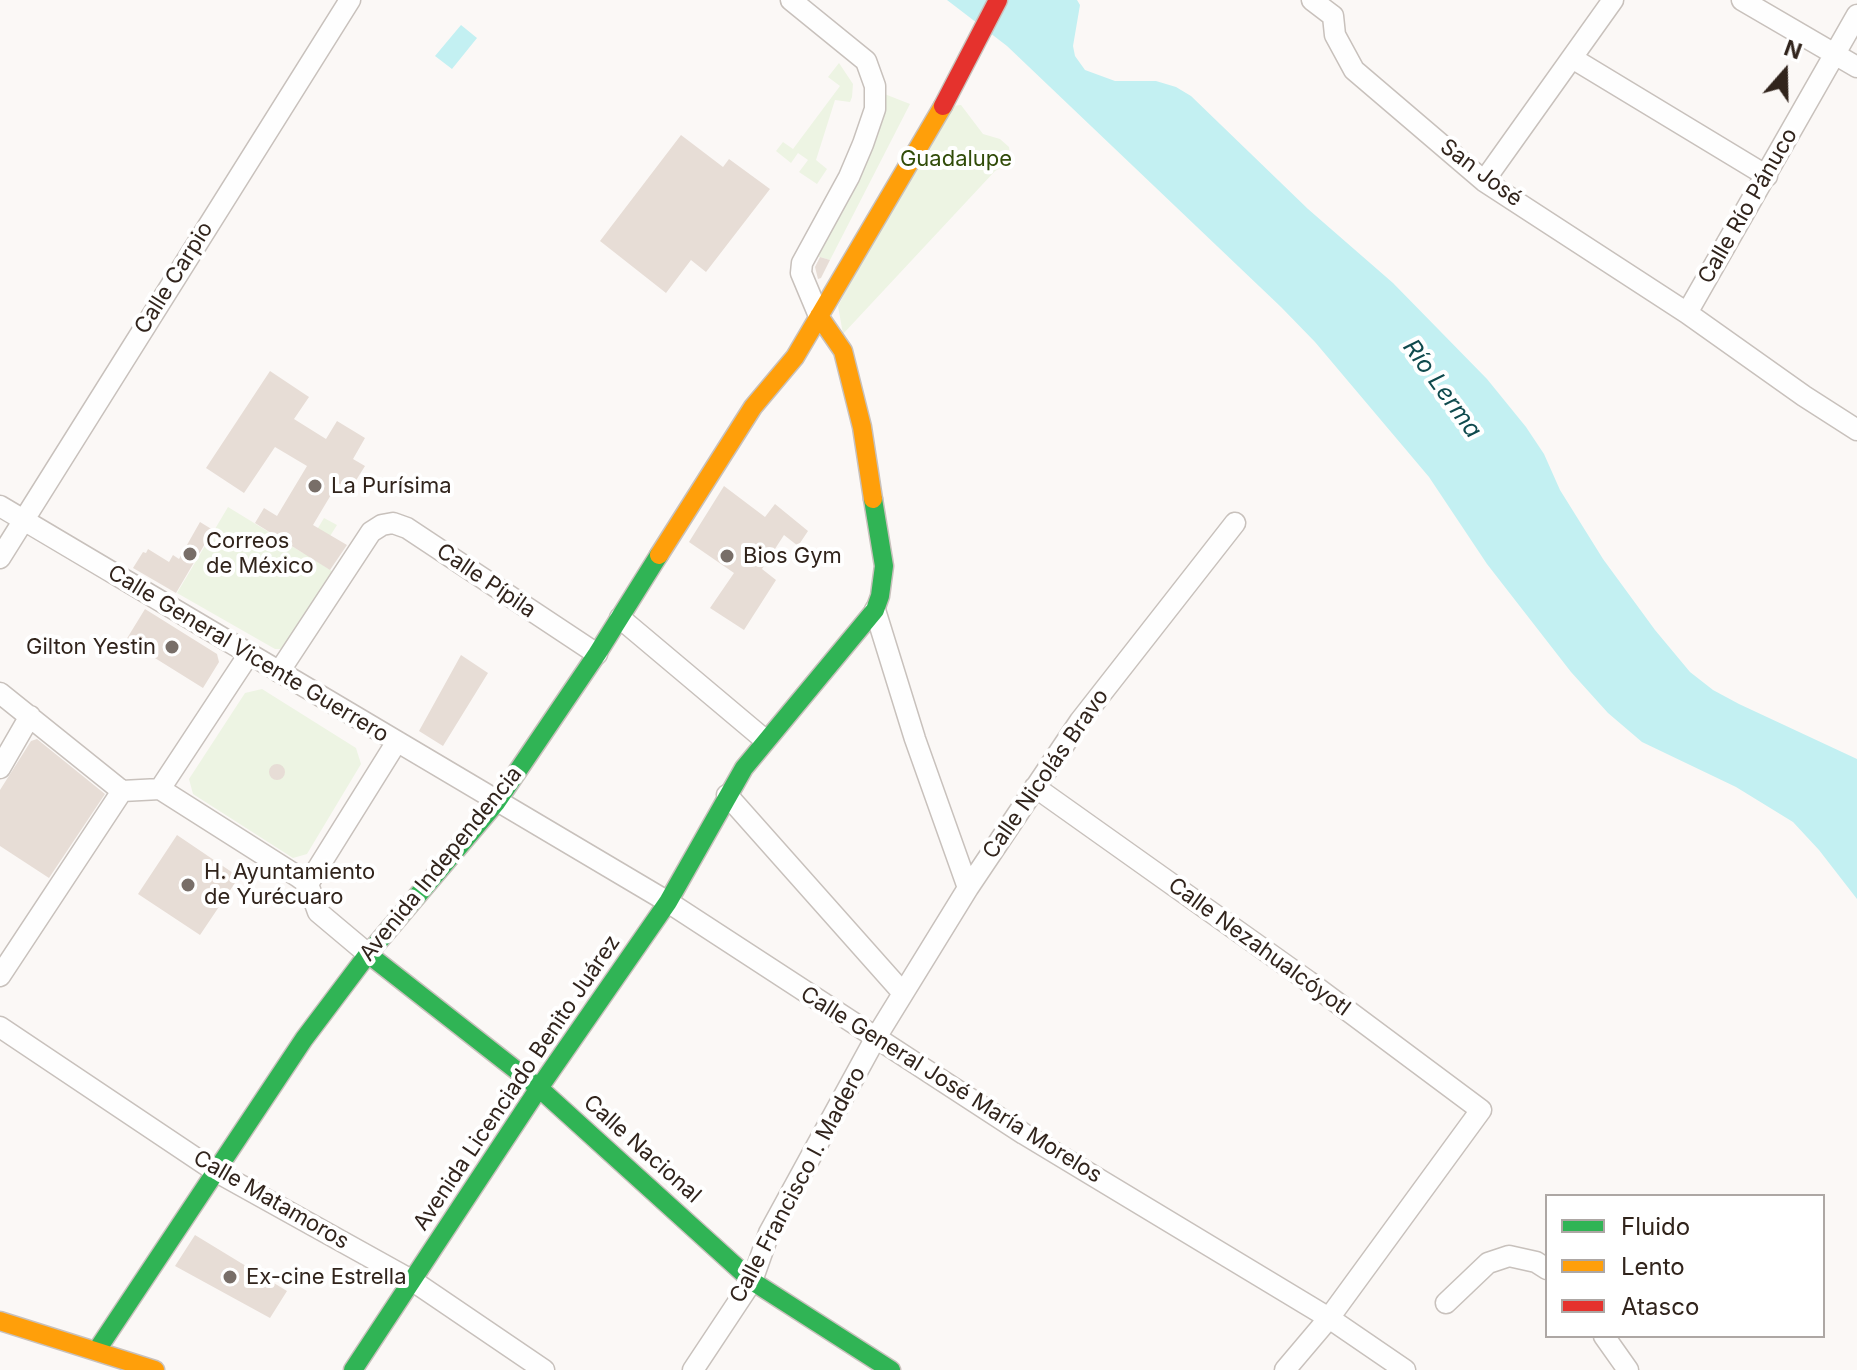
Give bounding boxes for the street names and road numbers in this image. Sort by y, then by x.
street label: Calle Río Pánuco [1693,124,1803,288]
street label: San José [1435,134,1527,212]
street label: Calle Carpio [129,217,219,339]
street label: Calle Pípila [431,538,541,624]
street label: Calle General Vicente Guerrero [103,560,393,748]
street label: Calle Nicolás Bravo [978,684,1114,864]
street label: Avenida Independencia [354,761,528,967]
street label: Calle Nezahualcóyotl [1163,872,1355,1022]
street label: Avenida Licenciado Benito Juárez [408,930,626,1236]
street label: Calle General José María Morelos [795,981,1107,1189]
street label: Calle Francisco I. Madero [724,1062,872,1308]
street label: Calle Nacional [578,1089,706,1209]
street label: Calle Matamoros [189,1145,353,1255]

